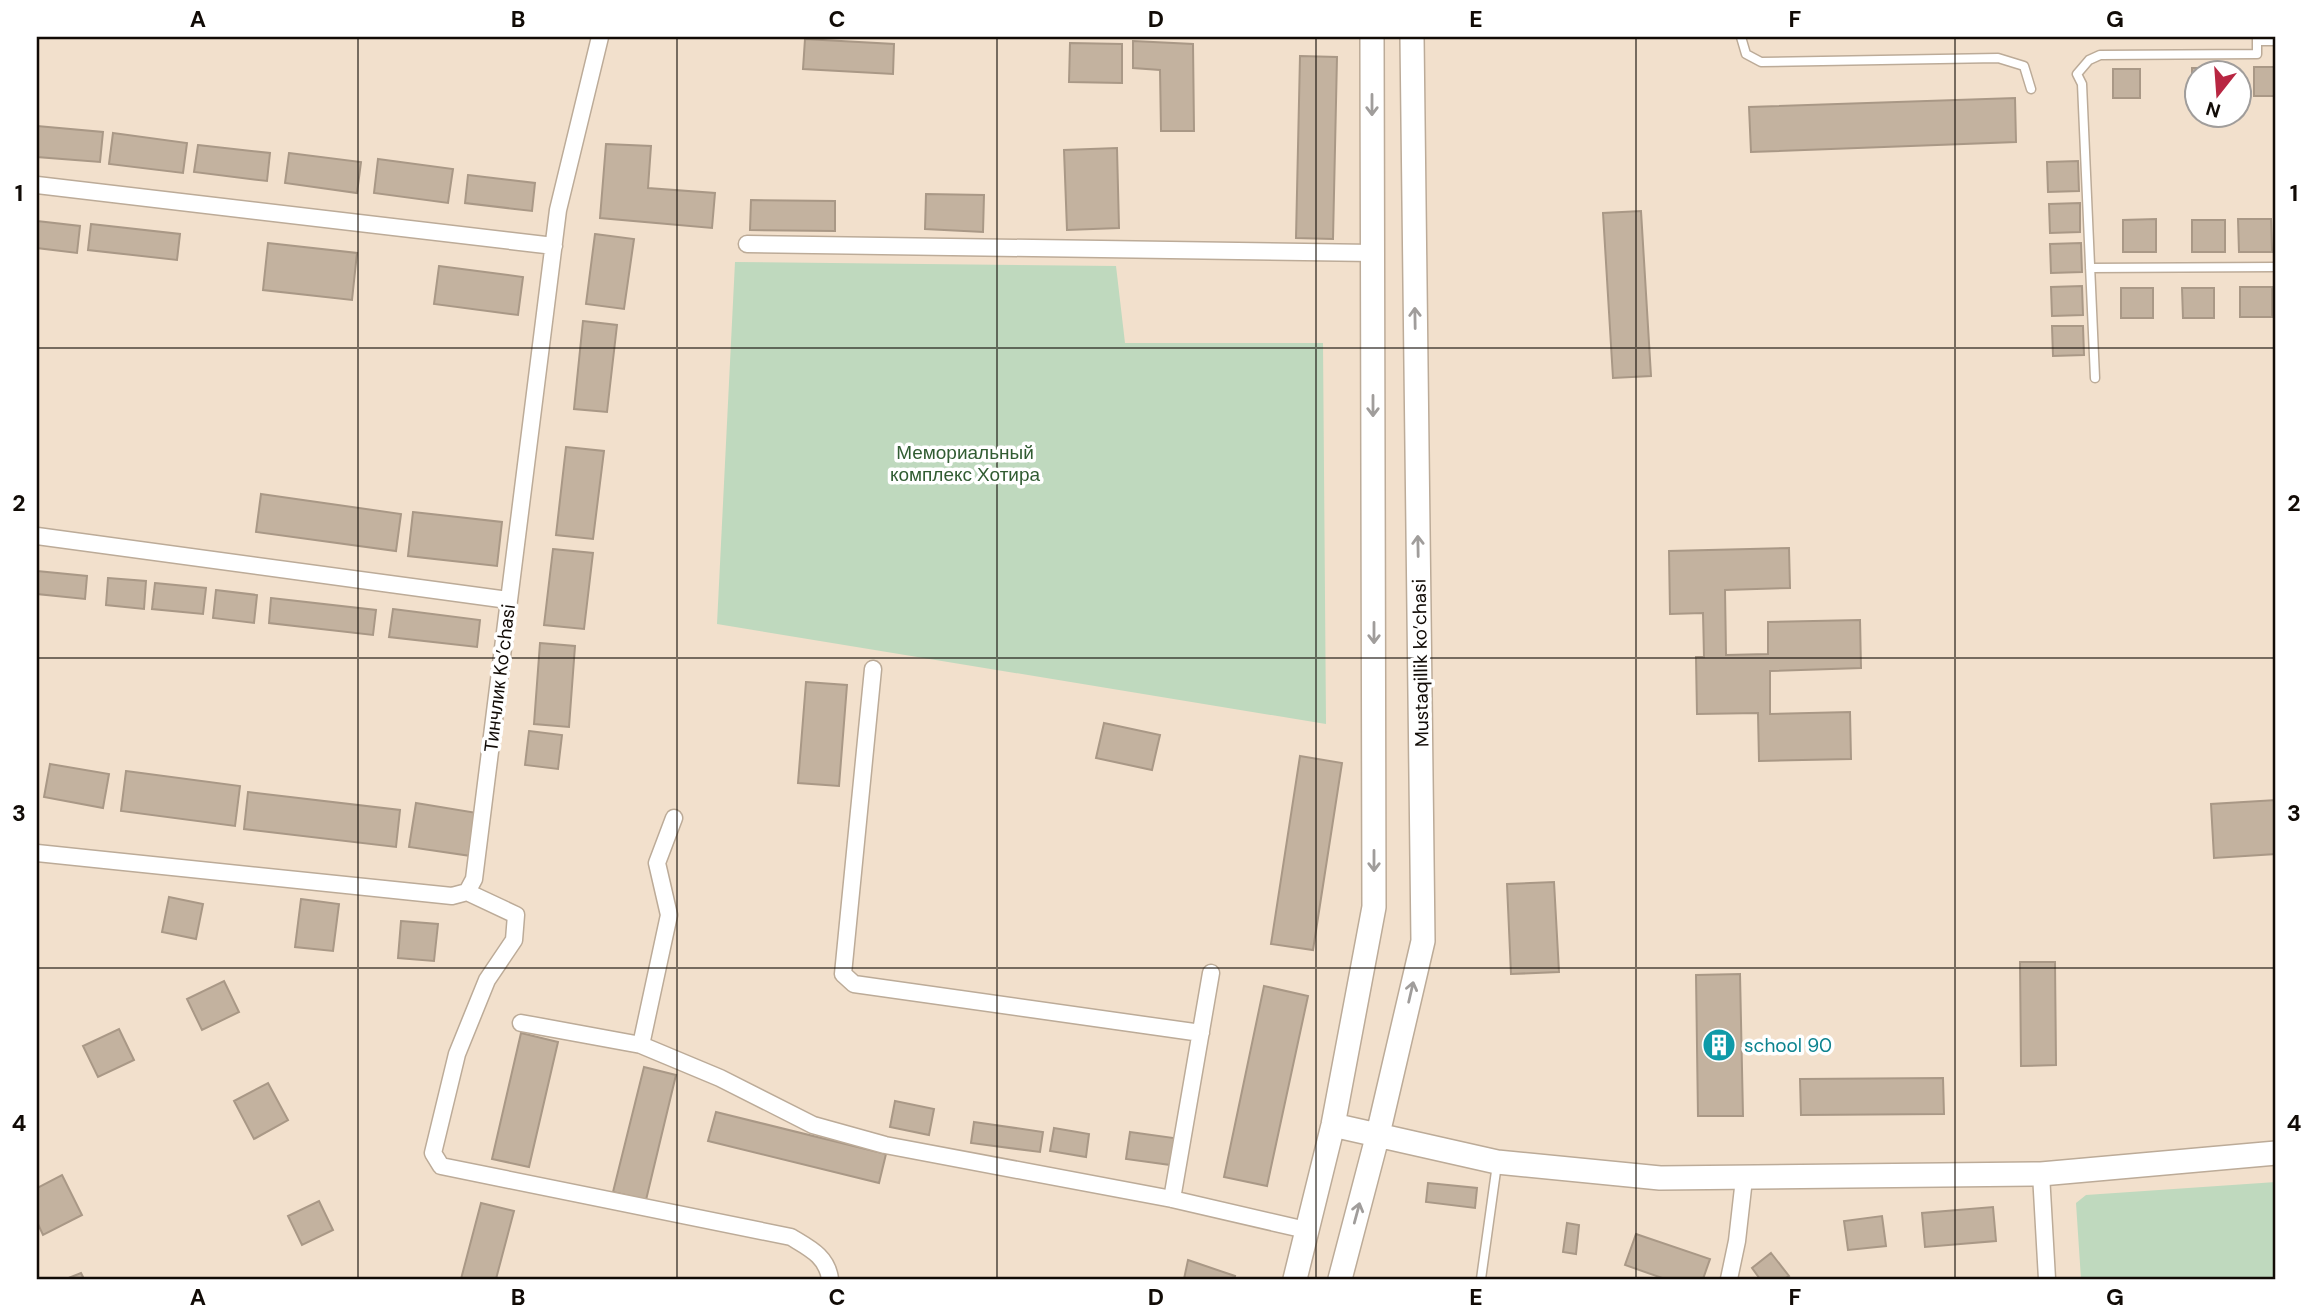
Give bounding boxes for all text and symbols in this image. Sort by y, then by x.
text: A [190,4,206,34]
text: B [511,4,525,34]
text: C [829,4,845,34]
text: D [1148,4,1164,34]
text: E [1469,4,1483,34]
text: F [1789,4,1802,34]
text: G [2106,4,2124,34]
north arrow [2184,60,2254,130]
one-way arrow [1365,93,1379,116]
text: N [2203,96,2223,124]
text: 1 [15,178,23,208]
text: 1 [2290,178,2298,208]
one-way arrow [1408,307,1422,330]
one-way arrow [1366,394,1380,417]
park label: Мемориальный комплекс Хотира [890,440,1041,487]
text: 2 [12,488,26,518]
text: 2 [2287,488,2301,518]
one-way arrow [1411,534,1425,557]
street label: Mustaqillik ko’chasi [1407,579,1434,747]
street label: Тинчлик Ko’chasi [478,603,521,753]
one-way arrow [1367,622,1381,645]
text: 3 [12,798,26,828]
text: 3 [2287,798,2301,828]
one-way arrow [1367,849,1381,872]
one-way arrow [1405,981,1419,1004]
building icon: school 90 [1700,1026,1738,1064]
place label: school 90 [1744,1033,1832,1058]
text: 4 [12,1108,27,1138]
text: 4 [2287,1108,2302,1138]
one-way arrow [1351,1202,1364,1225]
text: A [190,1282,206,1312]
text: B [511,1282,525,1312]
text: C [829,1282,845,1312]
text: D [1148,1282,1164,1312]
text: E [1469,1282,1483,1312]
text: F [1789,1282,1802,1312]
text: G [2106,1282,2124,1312]

